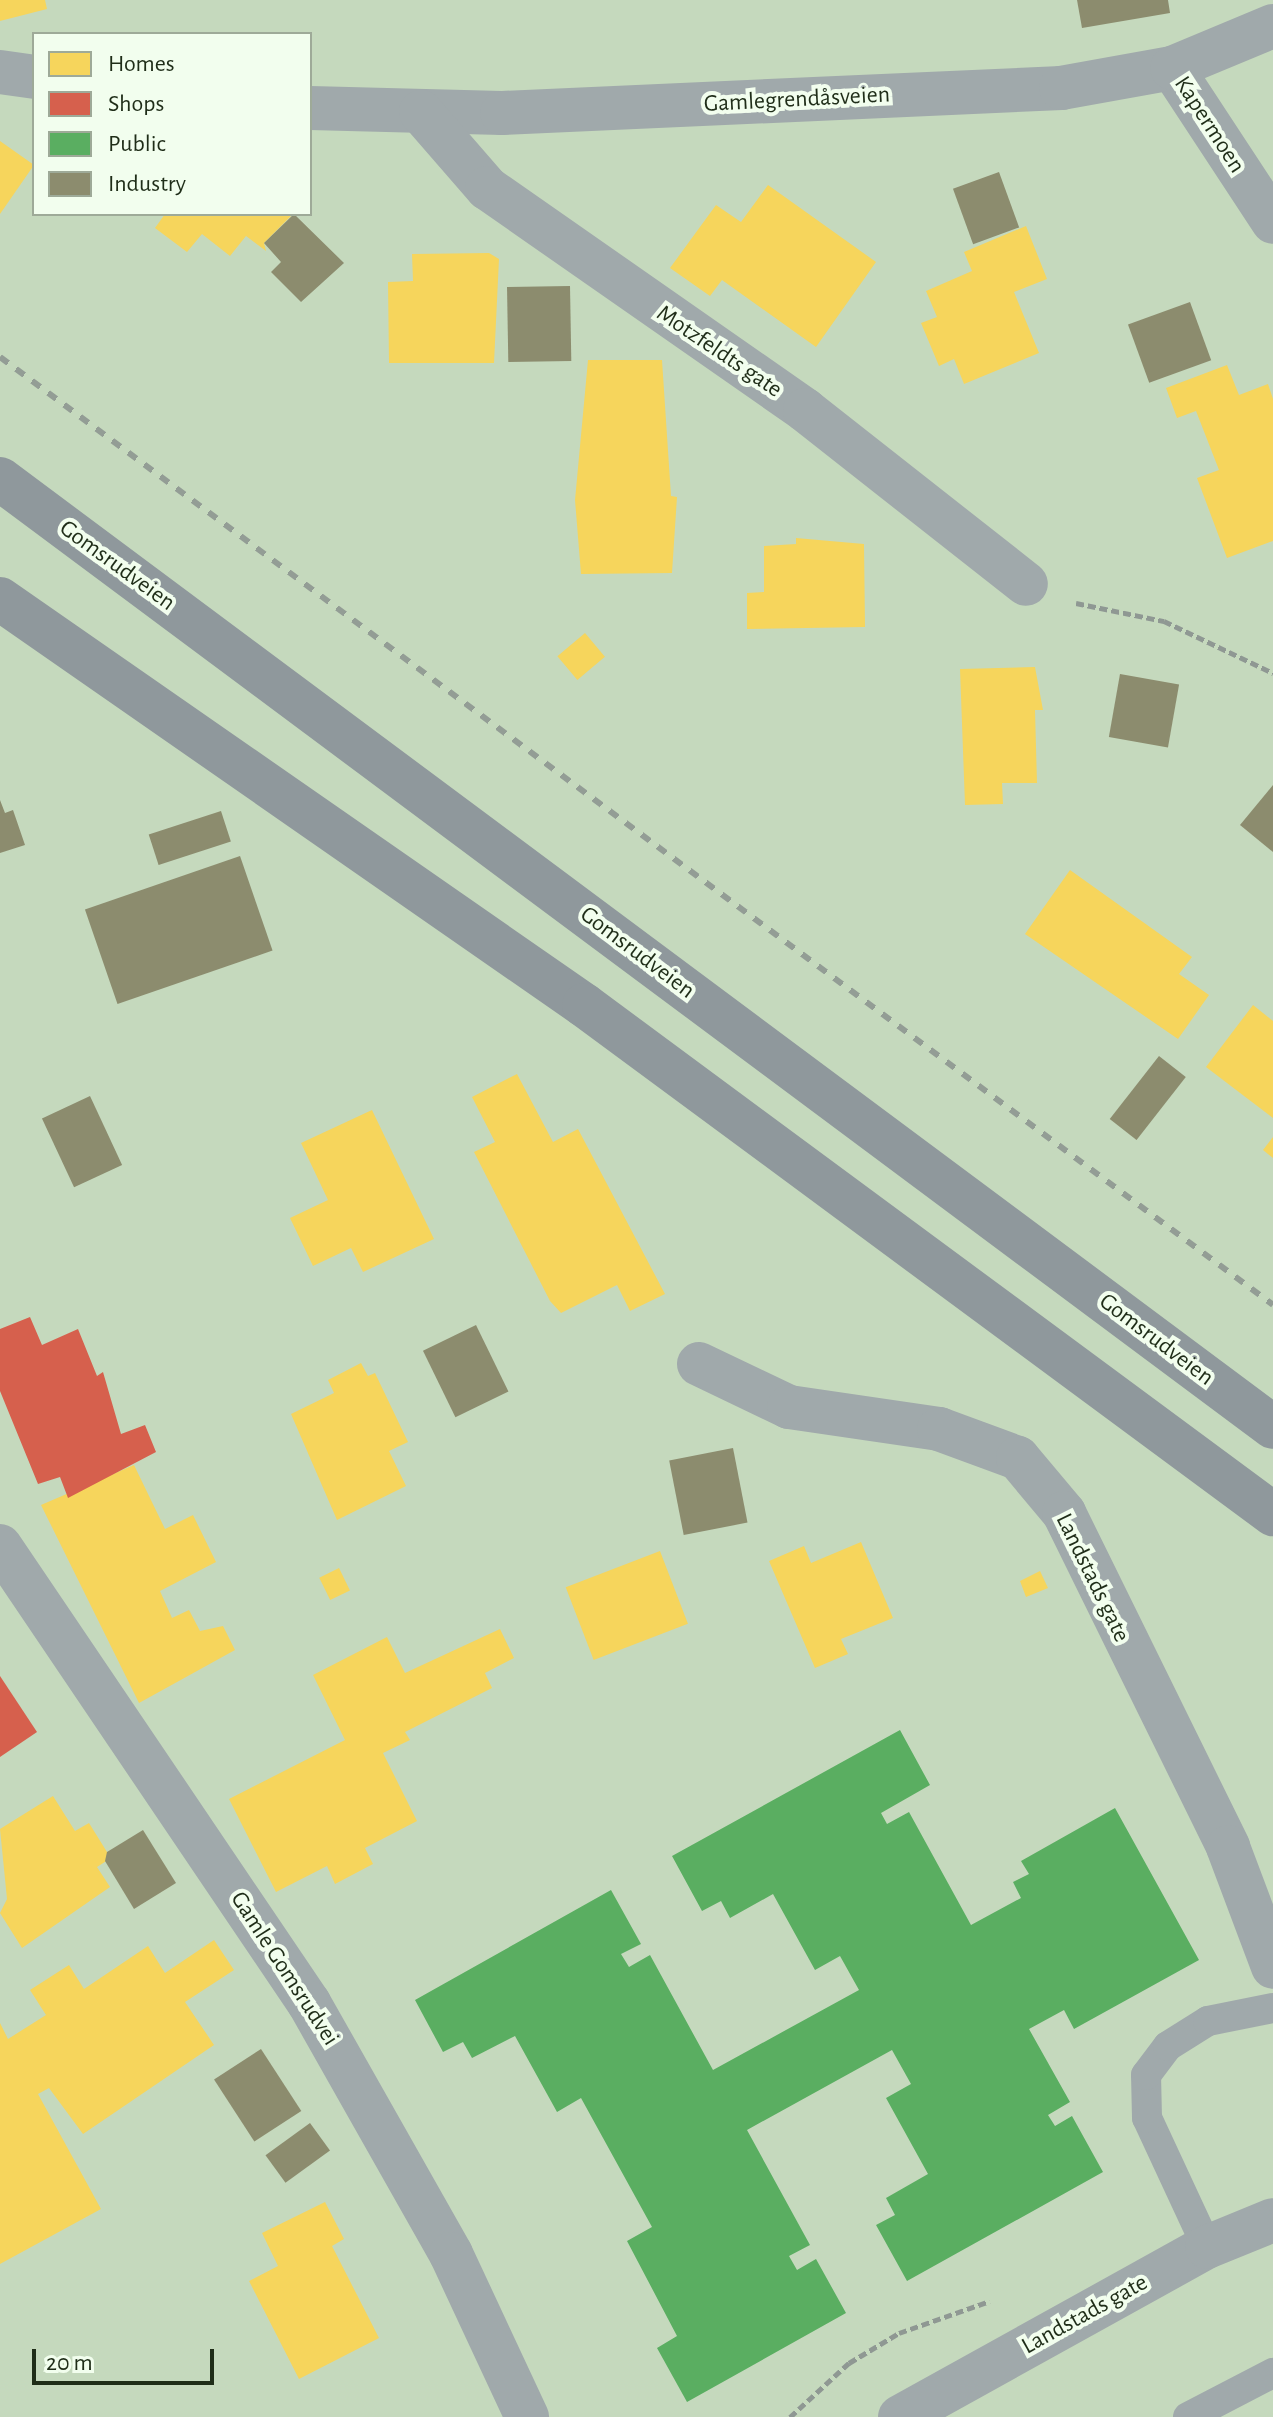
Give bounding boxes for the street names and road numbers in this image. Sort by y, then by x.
street label: Kapermoen [1167,71,1251,179]
street label: Gamlegrendåsveien [703,81,891,119]
street label: Motzfeldts gate [651,299,787,405]
street label: Gomsrudveien [54,514,180,618]
street label: Gomsrudveien [574,901,700,1005]
street label: Gomsrudveien [1093,1288,1219,1392]
street label: Landstads gate [1049,1509,1135,1647]
street label: Gamle Gomsrudvei [224,1887,344,2051]
street label: Landstads gate [1017,2269,1153,2361]

